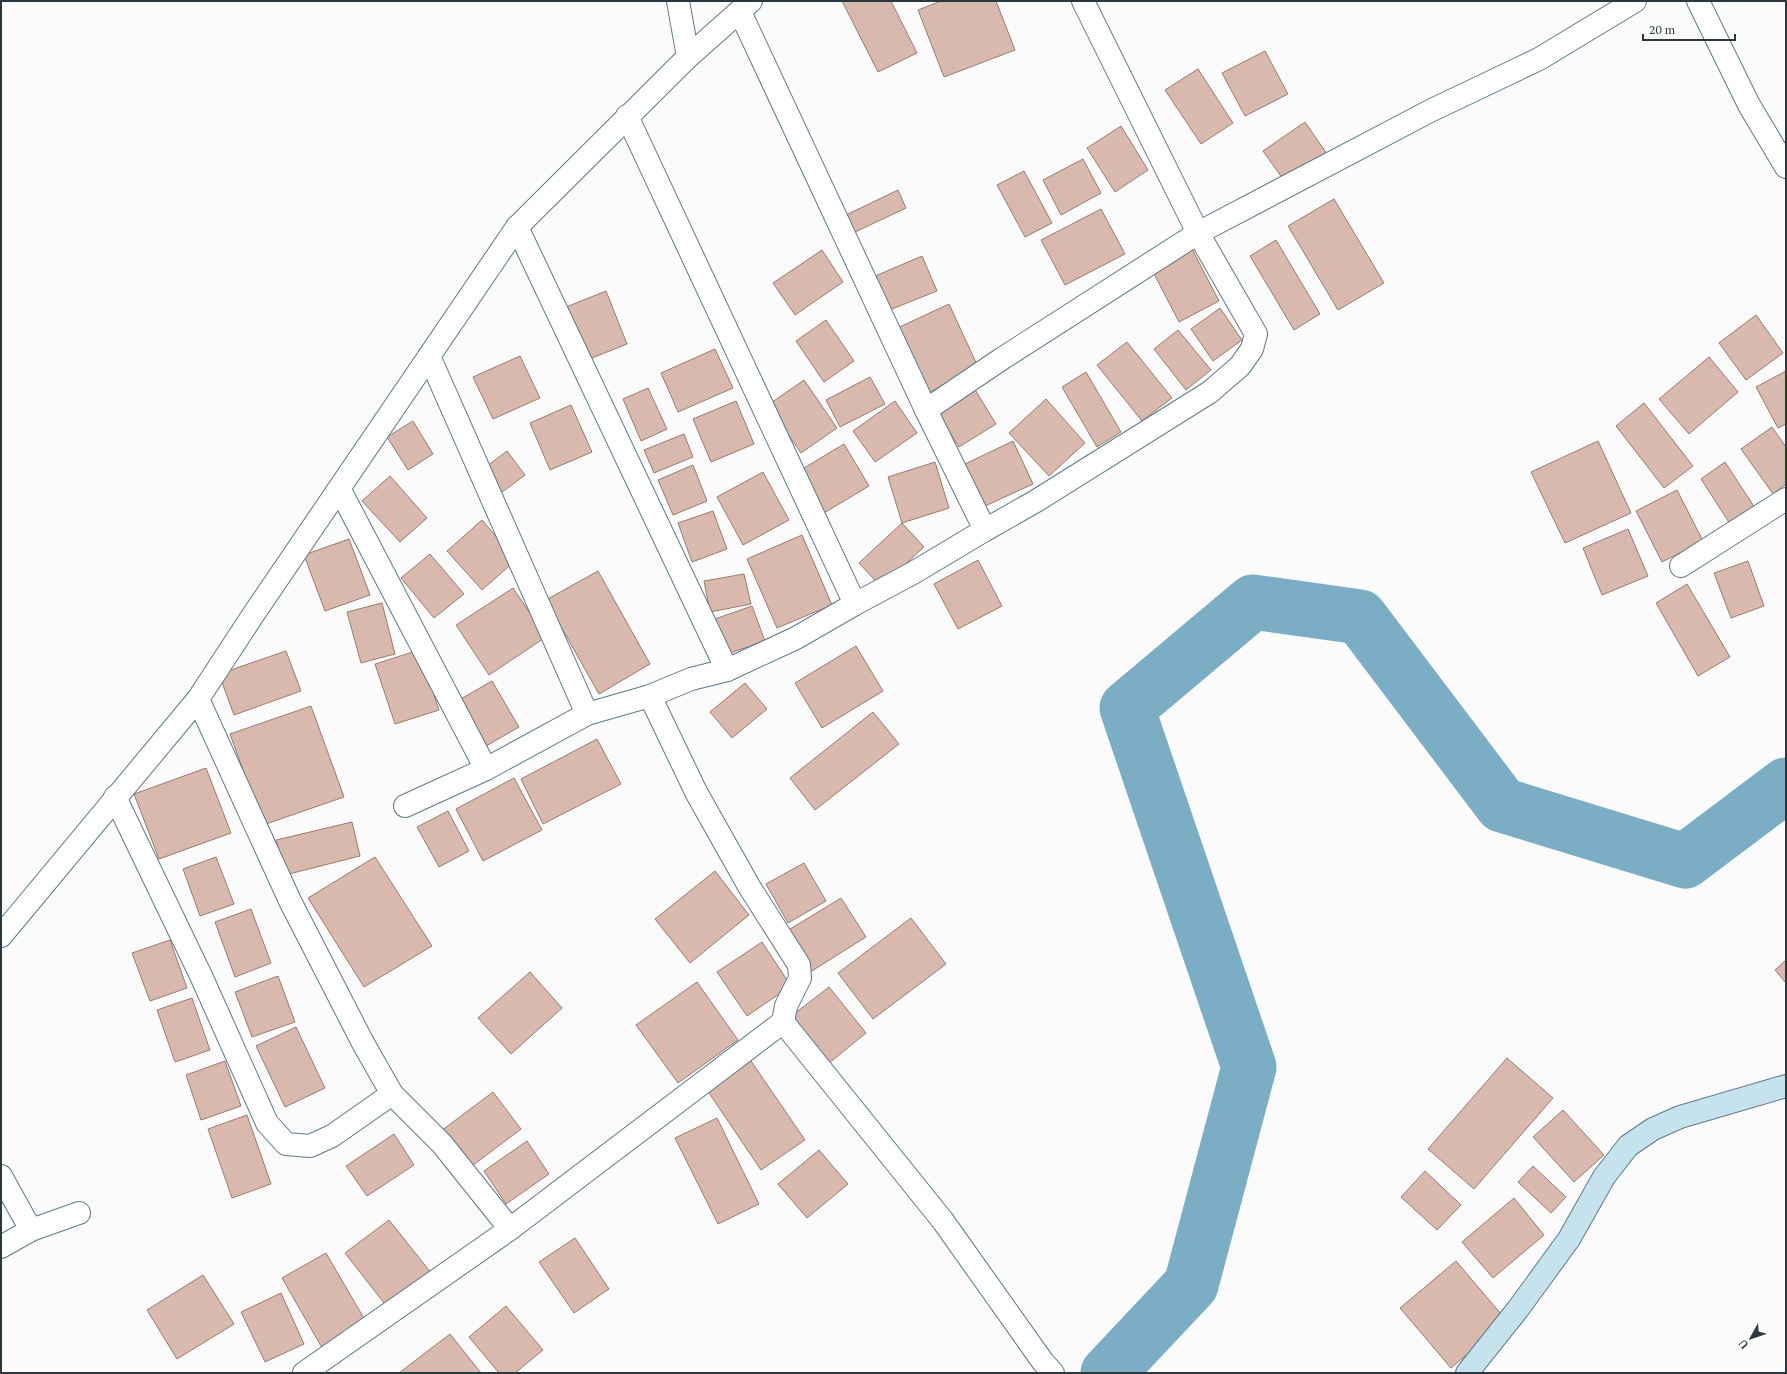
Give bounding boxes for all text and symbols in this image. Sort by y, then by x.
scale bar [1643,16,1735,42]
text: 20 m [1649,22,1676,37]
north arrow [1731,1318,1771,1358]
text: U [1735,1337,1751,1352]

